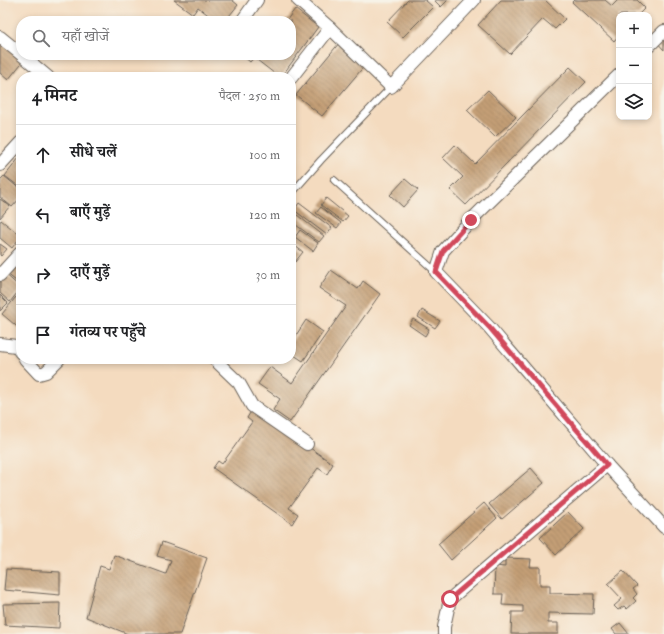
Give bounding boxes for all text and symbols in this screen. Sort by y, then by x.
map controls [616,12,652,120]
button: + [616,12,652,48]
search box [16,16,296,60]
icon: search [30,27,52,49]
text: यहाँ खोजें [62,27,109,46]
button: − [616,48,652,84]
button: layers [616,84,652,120]
text: 4 मिनट [32,85,77,106]
text: पैदल · 250 m [219,88,280,104]
text: सीधे चलें [70,143,117,162]
icon: ahead [32,144,54,166]
text: 100 m [249,147,280,163]
text: बाएँ मुड़ें [70,203,110,222]
icon: left [32,204,54,226]
text: 120 m [249,207,280,223]
route end [462,211,480,229]
text: दाएँ मुड़ें [70,263,110,282]
icon: right [32,264,54,286]
text: 30 m [256,267,280,283]
text: गंतव्य पर पहुँचे [70,323,146,342]
icon: arrive [32,324,54,346]
route start [441,590,459,608]

